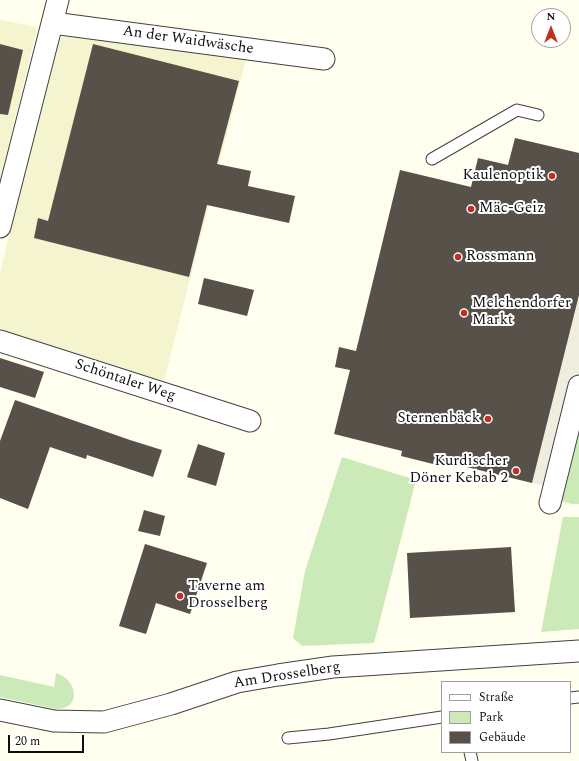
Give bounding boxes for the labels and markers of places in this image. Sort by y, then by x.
place label: Kaulenoptik [462,167,544,185]
marker: Kaulenoptik [547,171,557,181]
place label: Mäc-Geiz [479,200,544,218]
marker: Mäc-Geiz [466,204,476,214]
place label: Rossmann [466,248,534,266]
marker: Rossmann [453,252,463,262]
place label: Melchendorfer Markt [472,295,571,330]
marker: Melchendorfer Markt [459,308,469,318]
place label: Sternenbäck [397,410,480,428]
marker: Sternenbäck [483,414,493,424]
place label: Kurdischer Döner Kebab 2 [409,453,508,488]
marker: Kurdischer Döner Kebab 2 [511,466,521,476]
place label: Taverne am Drosselberg [188,578,268,613]
marker: Taverne am Drosselberg [175,591,185,601]

